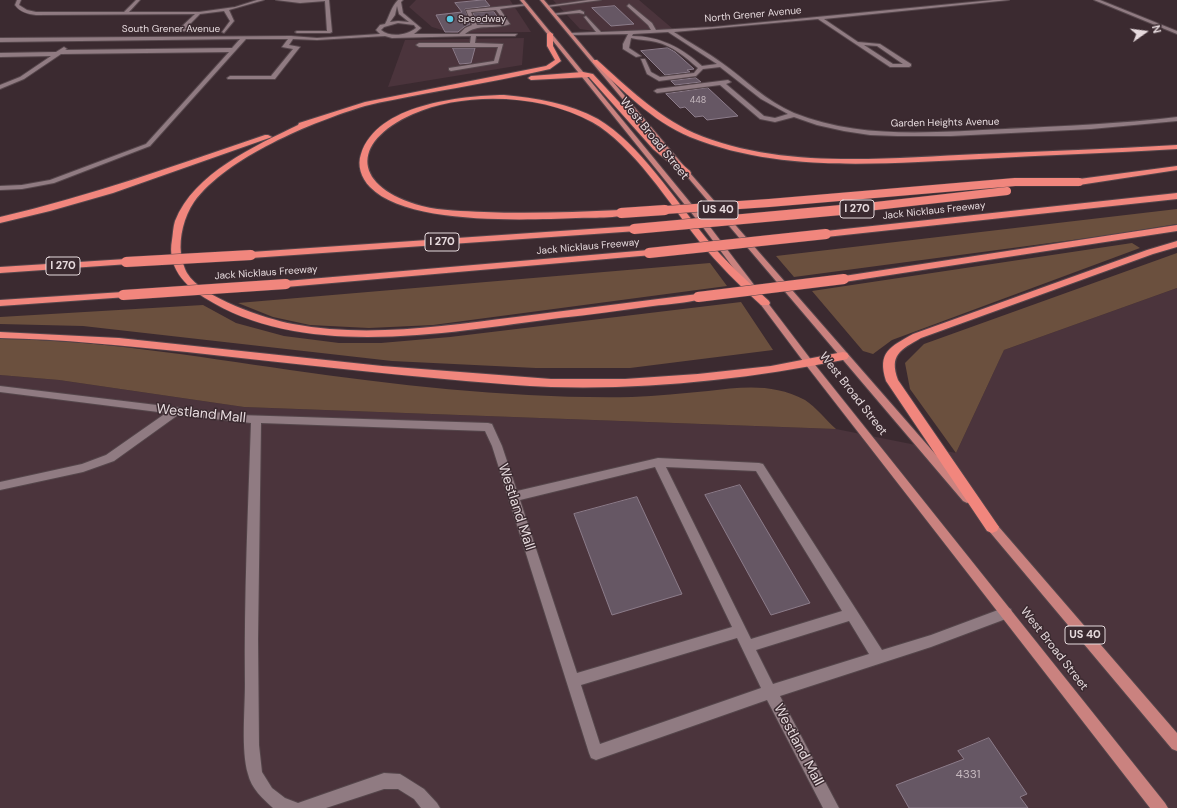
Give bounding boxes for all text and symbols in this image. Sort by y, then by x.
street label: North Grener Avenue [704,5,802,25]
north arrow [1125,12,1165,52]
place label: Speedway [458,13,506,25]
marker: Speedway [445,14,455,24]
street label: South Grener Avenue [122,23,220,35]
text: N [1149,24,1164,35]
street label: West Broad Street [617,95,691,183]
house number: 448 [690,96,706,106]
street label: Garden Heights Avenue [891,116,999,130]
road number: I 270 [840,200,874,218]
street label: Jack Nicklaus Freeway [882,200,986,222]
road number: US 40 [698,201,738,219]
road number: I 270 [425,233,459,251]
street label: Jack Nicklaus Freeway [536,237,640,257]
road number: I 270 [46,257,80,275]
street label: Jack Nicklaus Freeway [214,263,318,283]
street label: West Broad Street [816,350,890,438]
street label: Westland Mall [155,401,247,427]
street label: Westland Mall [494,462,538,552]
street label: West Broad Street [1017,605,1091,693]
road number: US 40 [1065,626,1105,644]
street label: Westland Mall [769,701,827,789]
house number: 4331 [955,768,981,782]

